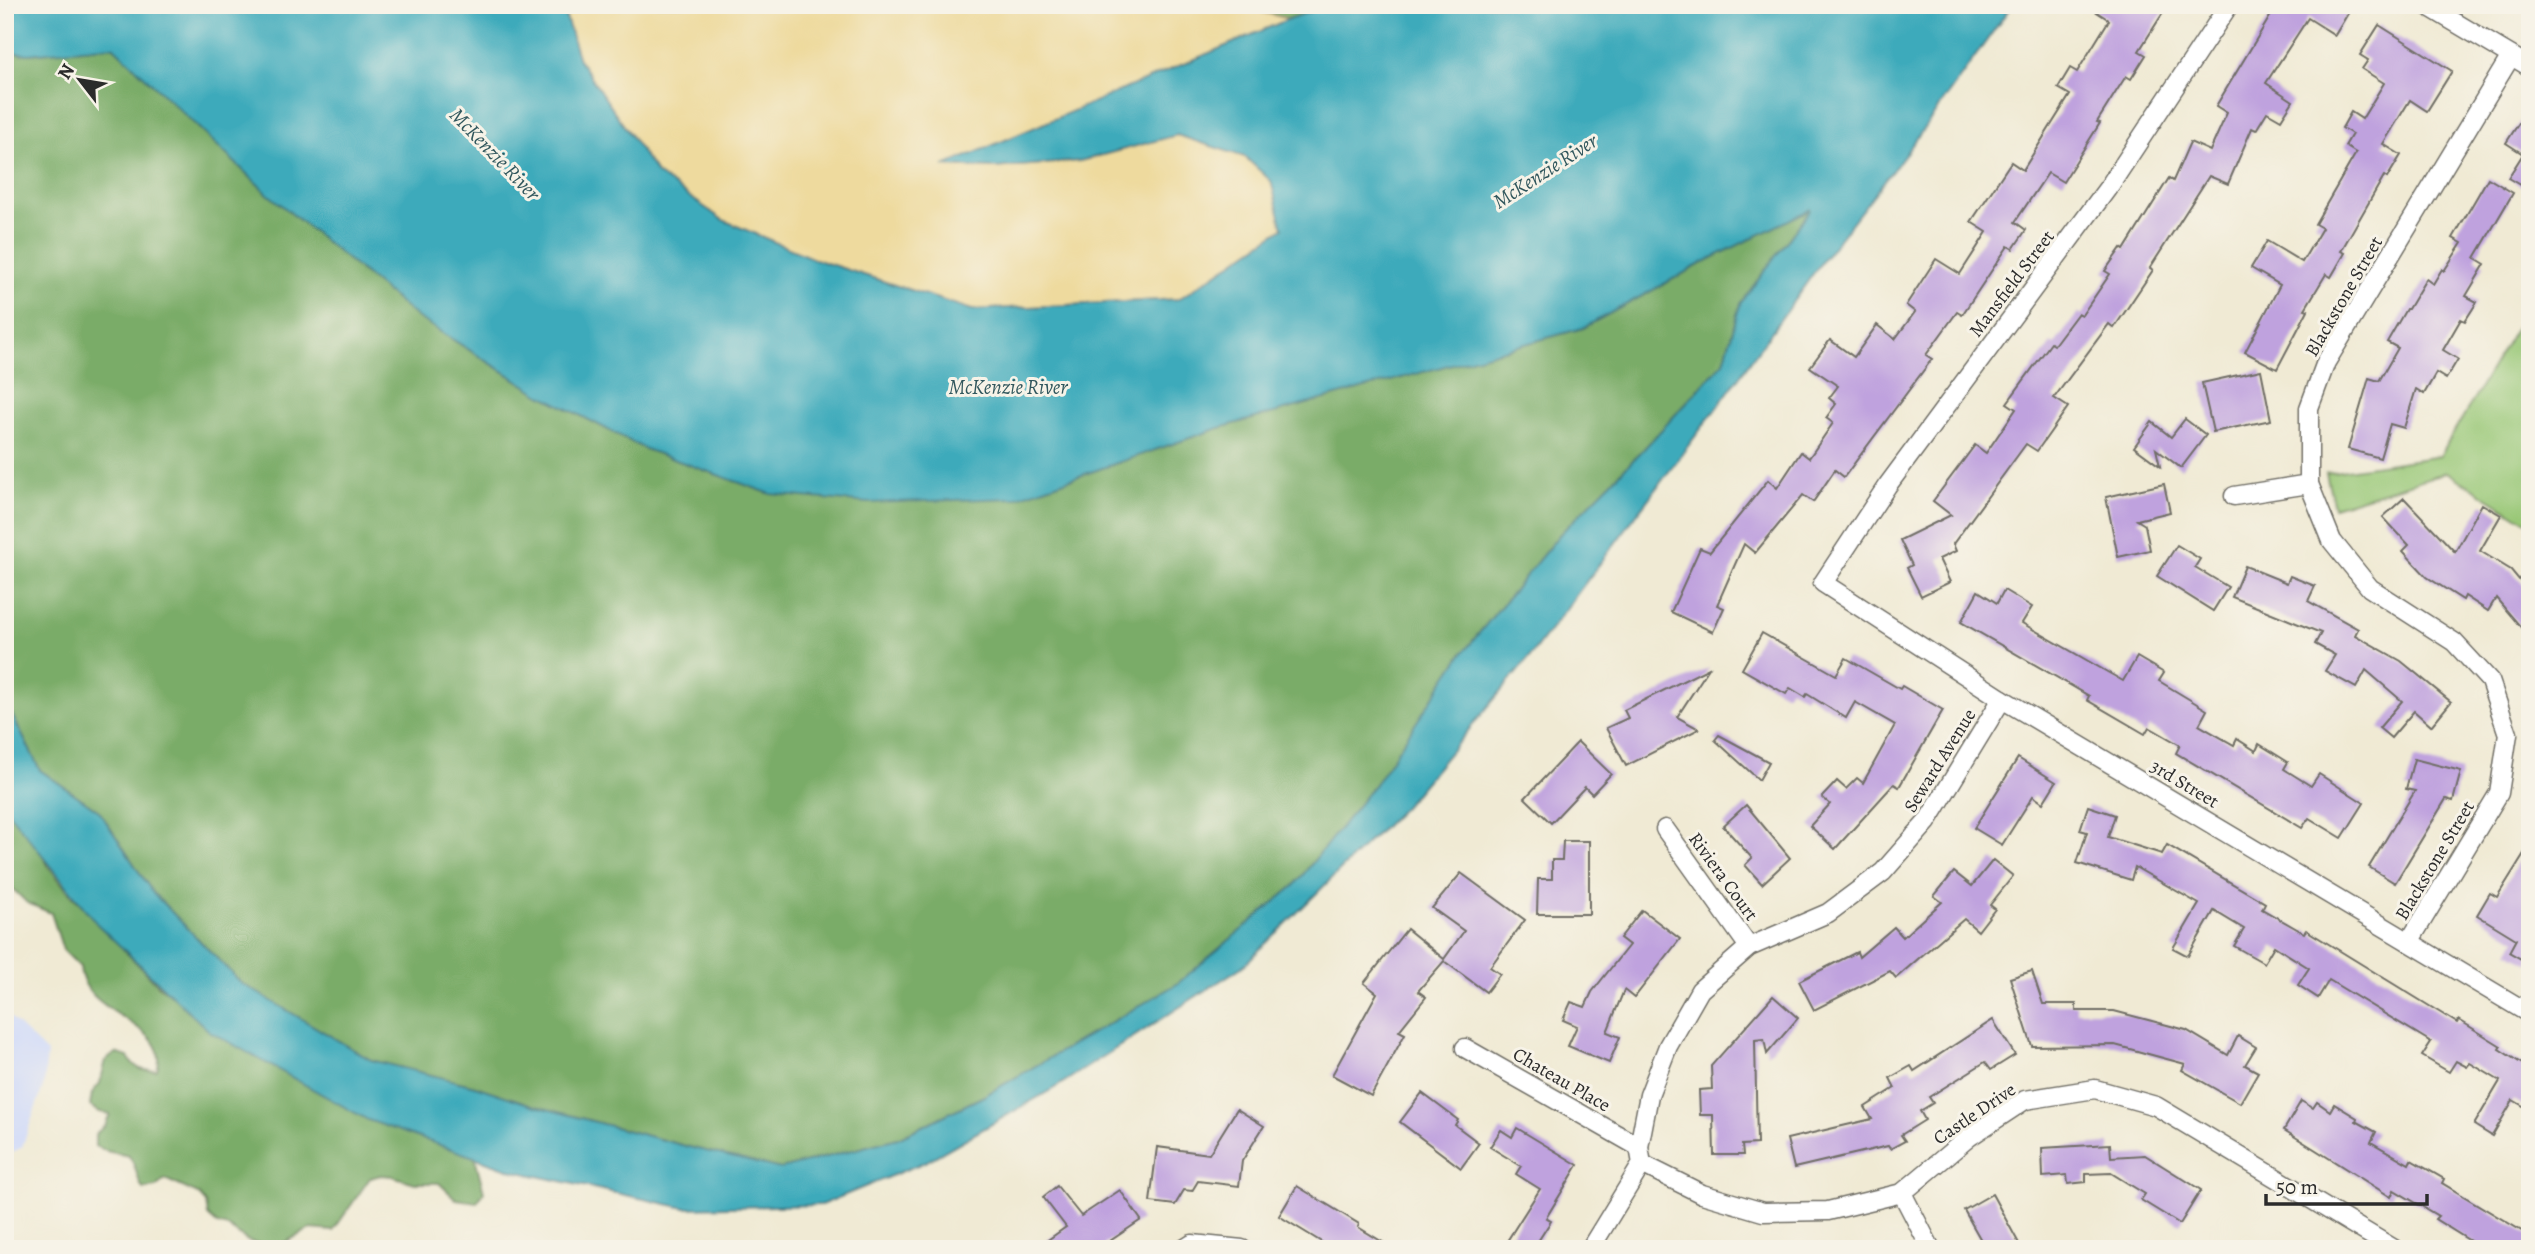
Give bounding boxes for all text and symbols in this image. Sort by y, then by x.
north arrow [46,46,116,116]
text: N [52,59,81,84]
water label: McKenzie River [444,101,547,207]
water label: McKenzie River [1487,126,1603,215]
street label: Mansfield Street [1963,225,2061,342]
street label: Blackstone Street [2299,231,2389,362]
water label: McKenzie River [948,373,1068,401]
street label: Seward Avenue [1898,704,1982,817]
street label: 3rd Street [2145,753,2224,814]
street label: Blackstone Street [2389,796,2481,925]
street label: Riviera Court [1682,827,1764,926]
street label: Chateau Place [1508,1041,1615,1118]
street label: Castle Drive [1928,1077,2021,1151]
scale bar [2266,1163,2426,1207]
text: 50 m [2276,1173,2318,1201]

